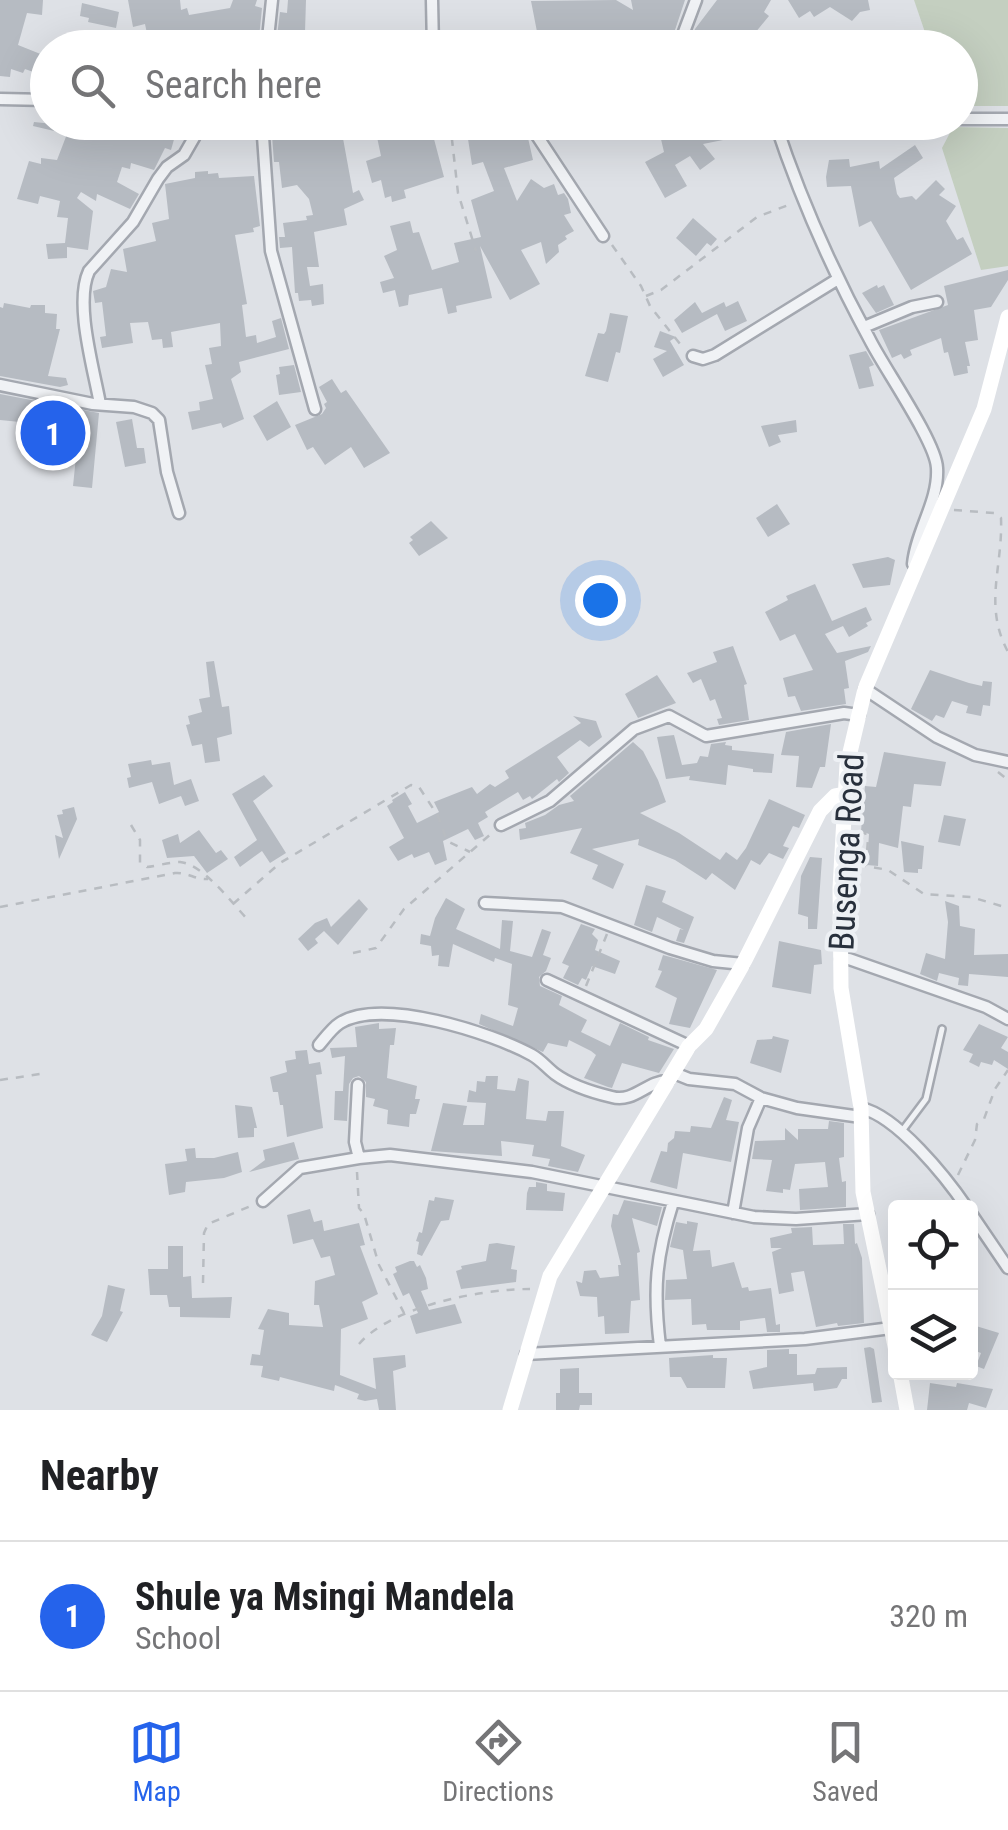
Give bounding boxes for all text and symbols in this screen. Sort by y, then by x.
search box [30,30,978,140]
icon: search [65,58,120,113]
text: Search here [145,63,322,107]
pin: 1 [20,396,86,470]
your location [575,575,626,626]
street label: Busenga Road [821,752,873,952]
map controls [888,1200,978,1380]
button: locate [888,1200,978,1290]
button: layers [888,1290,978,1380]
text: Nearby [40,1451,159,1500]
text: Shule ya Msingi Mandela [135,1575,514,1619]
text: 1 [64,1597,81,1635]
text: 320 m [889,1597,968,1635]
text: School [135,1619,221,1657]
tab: Map [129,1715,184,1808]
tab: Directions [442,1715,554,1808]
tab: Saved [812,1715,879,1808]

